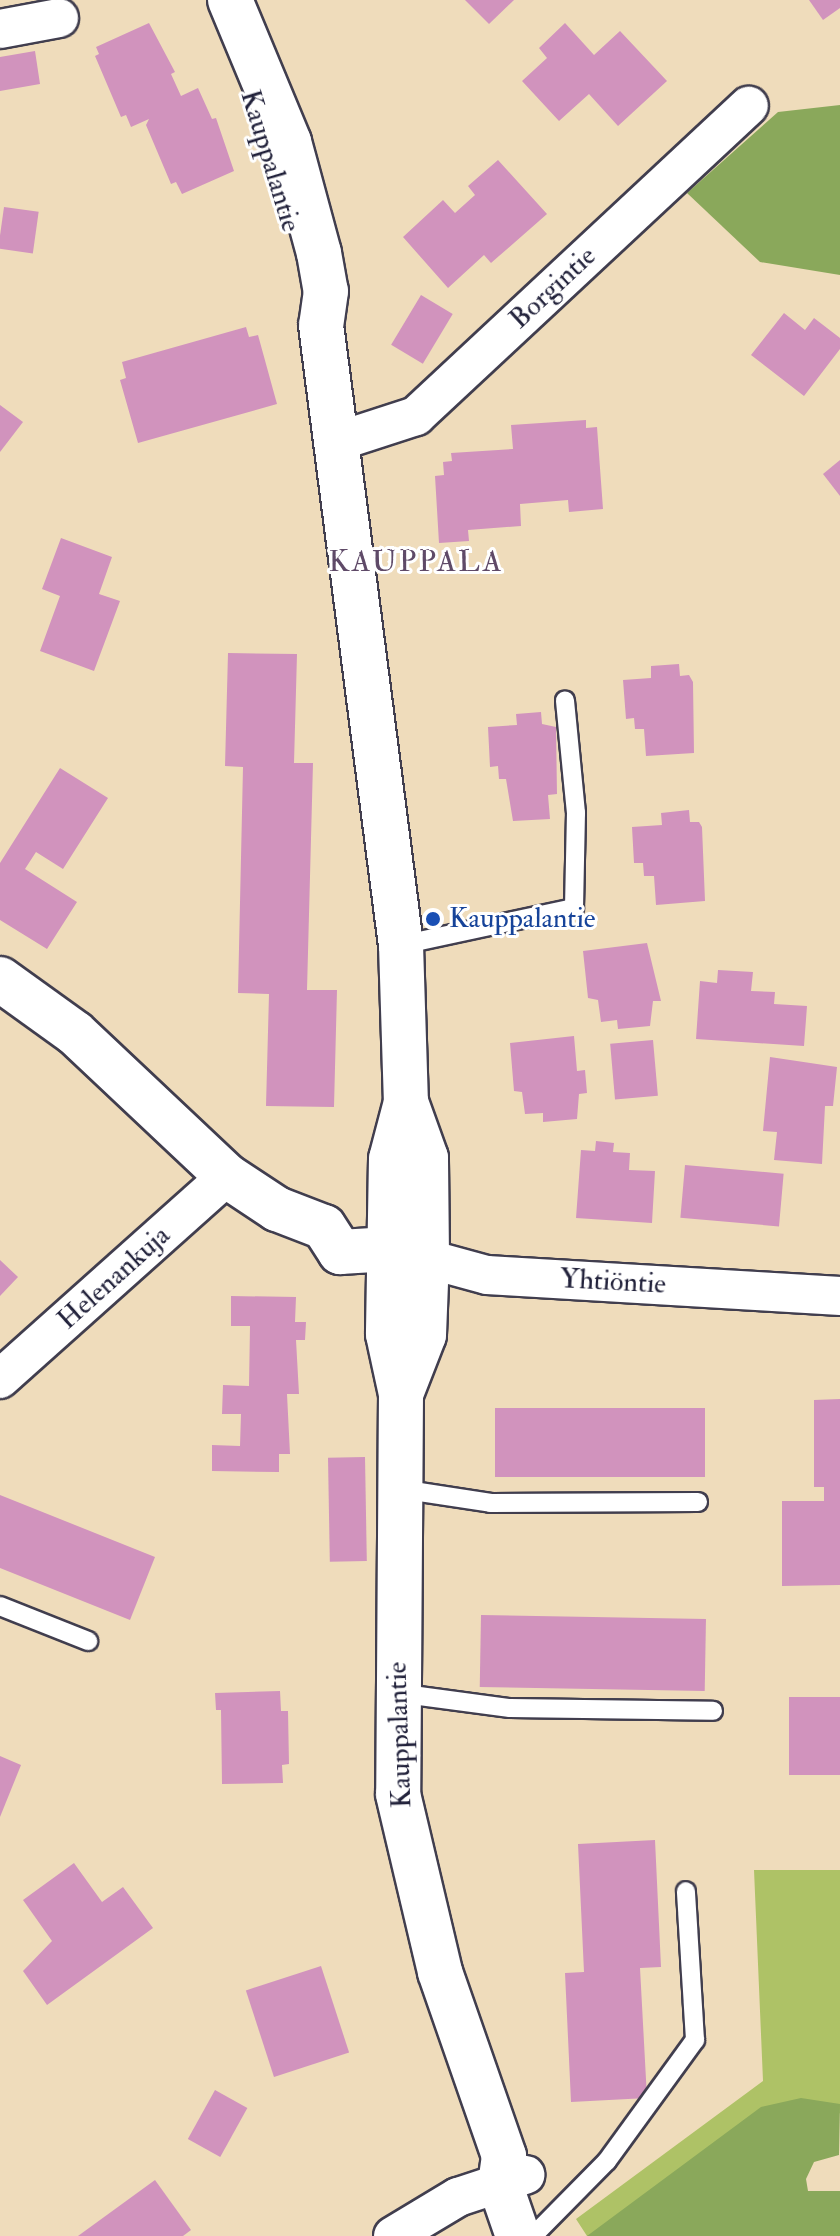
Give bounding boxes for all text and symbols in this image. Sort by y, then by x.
street label: Kauppalantie [233,86,307,236]
street label: Borgintie [503,240,603,336]
district label: KAUPPALA [329,544,503,580]
place label: Kauppalantie [449,902,595,936]
marker: Kauppalantie [424,910,442,928]
street label: Helenankuja [51,1219,177,1337]
street label: Yhtiöntie [559,1262,667,1302]
street label: Kauppalantie [381,1661,419,1809]

